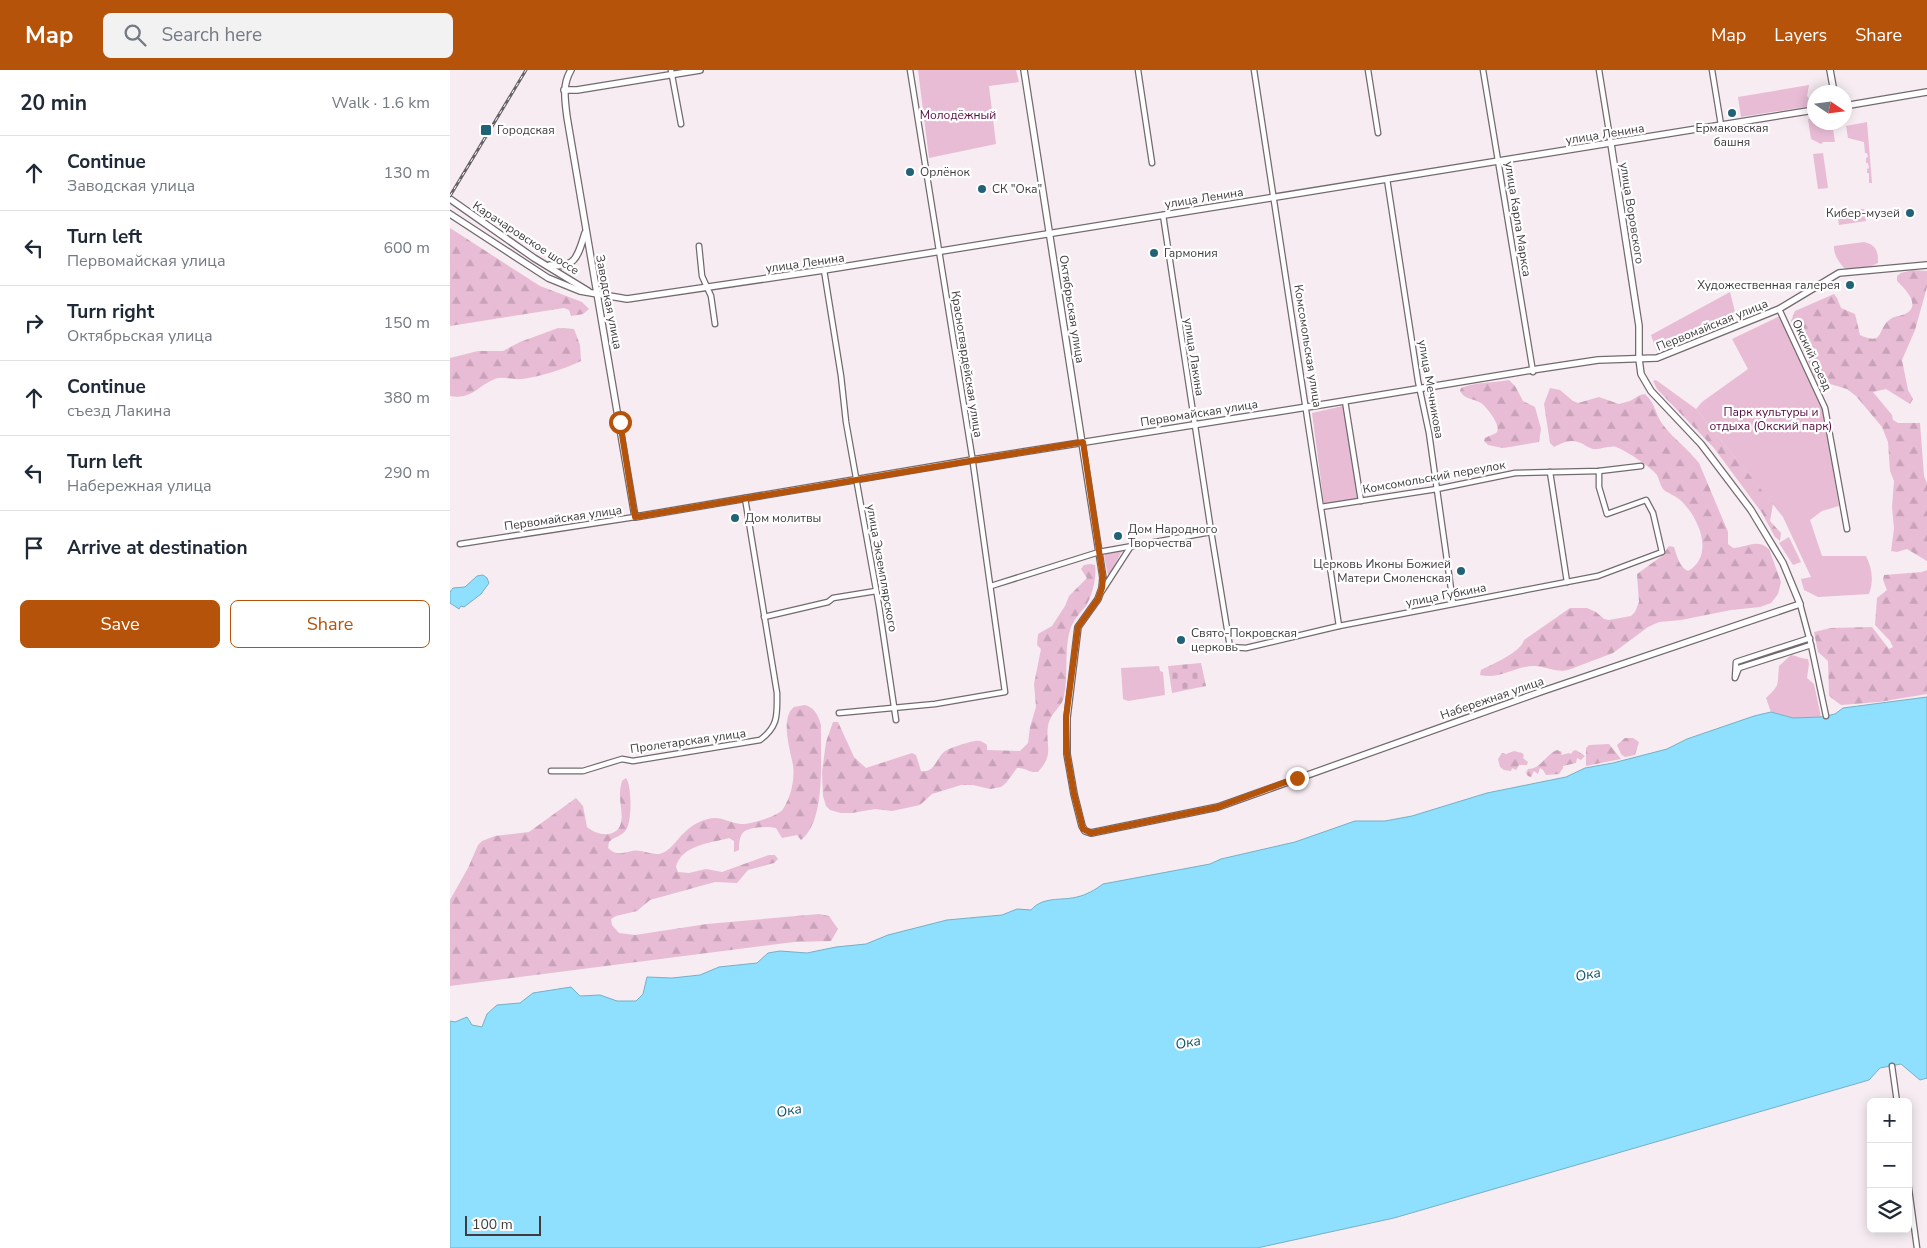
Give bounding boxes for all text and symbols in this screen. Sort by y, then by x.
search box [103,13,453,58]
text: Map [25,19,73,51]
icon: search [121,21,149,49]
text: Search here [161,22,262,48]
text: Map [1711,23,1746,47]
text: Layers [1774,23,1827,47]
text: Share [1855,23,1902,47]
north arrow [1807,85,1852,130]
text: 20 min [20,89,87,117]
text: Walk · 1.6 km [332,92,430,114]
park label: Молодёжный [920,107,996,123]
marker: Ермаковская башня [1726,107,1738,119]
street label: улица Ленина [1564,120,1646,148]
place label: Ермаковская башня [1695,120,1769,150]
place label: Городская [497,122,555,138]
marker: Городская [479,123,493,137]
text: Continue [67,149,146,175]
icon: ahead [20,159,48,187]
street label: улица Карла Маркса [1501,160,1535,278]
street label: улица Воровского [1616,161,1648,265]
text: 130 m [383,162,430,184]
place label: Орлёнок [920,164,970,180]
marker: Орлёнок [904,166,916,178]
text: Заводская улица [67,175,195,197]
place label: СК "Ока" [992,181,1042,197]
marker: СК "Ока" [976,183,988,195]
street label: улица Ленина [1163,184,1245,212]
street label: Карачаровское шоссе [470,198,582,278]
place label: Кибер-музей [1826,205,1900,221]
marker: Кибер-музей [1904,207,1916,219]
text: Turn left [67,224,142,250]
icon: left [20,234,48,262]
text: 600 m [383,237,430,259]
place label: Гармония [1164,245,1218,261]
marker: Гармония [1148,247,1160,259]
text: Первомайская улица [67,250,226,272]
street label: улица Ленина [765,250,845,276]
street label: Заводская улица [592,253,626,351]
street label: Октябрьская улица [1056,254,1088,364]
place label: Художественная галерея [1697,277,1840,293]
marker: Художественная галерея [1844,279,1856,291]
street label: Комсомольская улица [1290,283,1326,409]
street label: Красногвардейская улица [948,290,986,438]
street label: Первомайская улица [1654,295,1770,355]
text: Turn right [67,299,154,325]
icon: right [20,309,48,337]
text: 150 m [383,312,430,334]
street label: улица Лакина [1180,317,1208,397]
street label: Окский съезд [1788,317,1836,393]
text: Октябрьская улица [67,325,213,347]
street label: улица Мечникова [1414,338,1448,440]
text: Continue [67,374,146,400]
icon: ahead [20,384,48,412]
text: 380 m [383,387,430,409]
street label: Первомайская улица [1139,396,1259,430]
text: съезд Лакина [67,400,171,422]
park label: Парк культуры и отдыха (Окский парк) [1710,404,1832,434]
route start [609,411,632,434]
text: Turn left [67,449,142,475]
street label: Комсомольский переулок [1361,456,1507,497]
icon: left [20,459,48,487]
text: 290 m [383,462,430,484]
text: Набережная улица [67,475,212,497]
street label: Первомайская улица [503,502,623,534]
street label: улица Экземплярского [863,503,901,633]
place label: Дом молитвы [745,510,821,526]
marker: Дом молитвы [729,512,741,524]
place label: Дом Народного Творчества [1128,521,1218,551]
marker: Дом Народного Творчества [1112,530,1124,542]
icon: arrive [20,534,48,562]
text: Arrive at destination [67,535,248,561]
place label: Церковь Иконы Божией Матери Смоленская [1313,556,1451,586]
marker: Церковь Иконы Божией Матери Смоленская [1455,565,1467,577]
street label: улица Губкина [1404,579,1488,611]
button: Save [20,600,220,648]
button: Share [230,600,430,648]
place label: Свято-Покровская церковь [1191,625,1297,655]
marker: Свято-Покровская церковь [1175,634,1187,646]
street label: Набережная улица [1438,673,1546,723]
street label: Пролетарская улица [629,725,747,757]
route end [1286,767,1309,790]
water label: Ока [1574,963,1602,986]
water label: Ока [1174,1031,1202,1054]
map controls [1867,1098,1912,1233]
button: + [1867,1098,1912,1143]
water label: Ока [775,1099,803,1122]
button: − [1867,1143,1912,1188]
button: layers [1867,1188,1912,1233]
scale bar [465,1213,541,1236]
text: 100 m [472,1215,513,1234]

